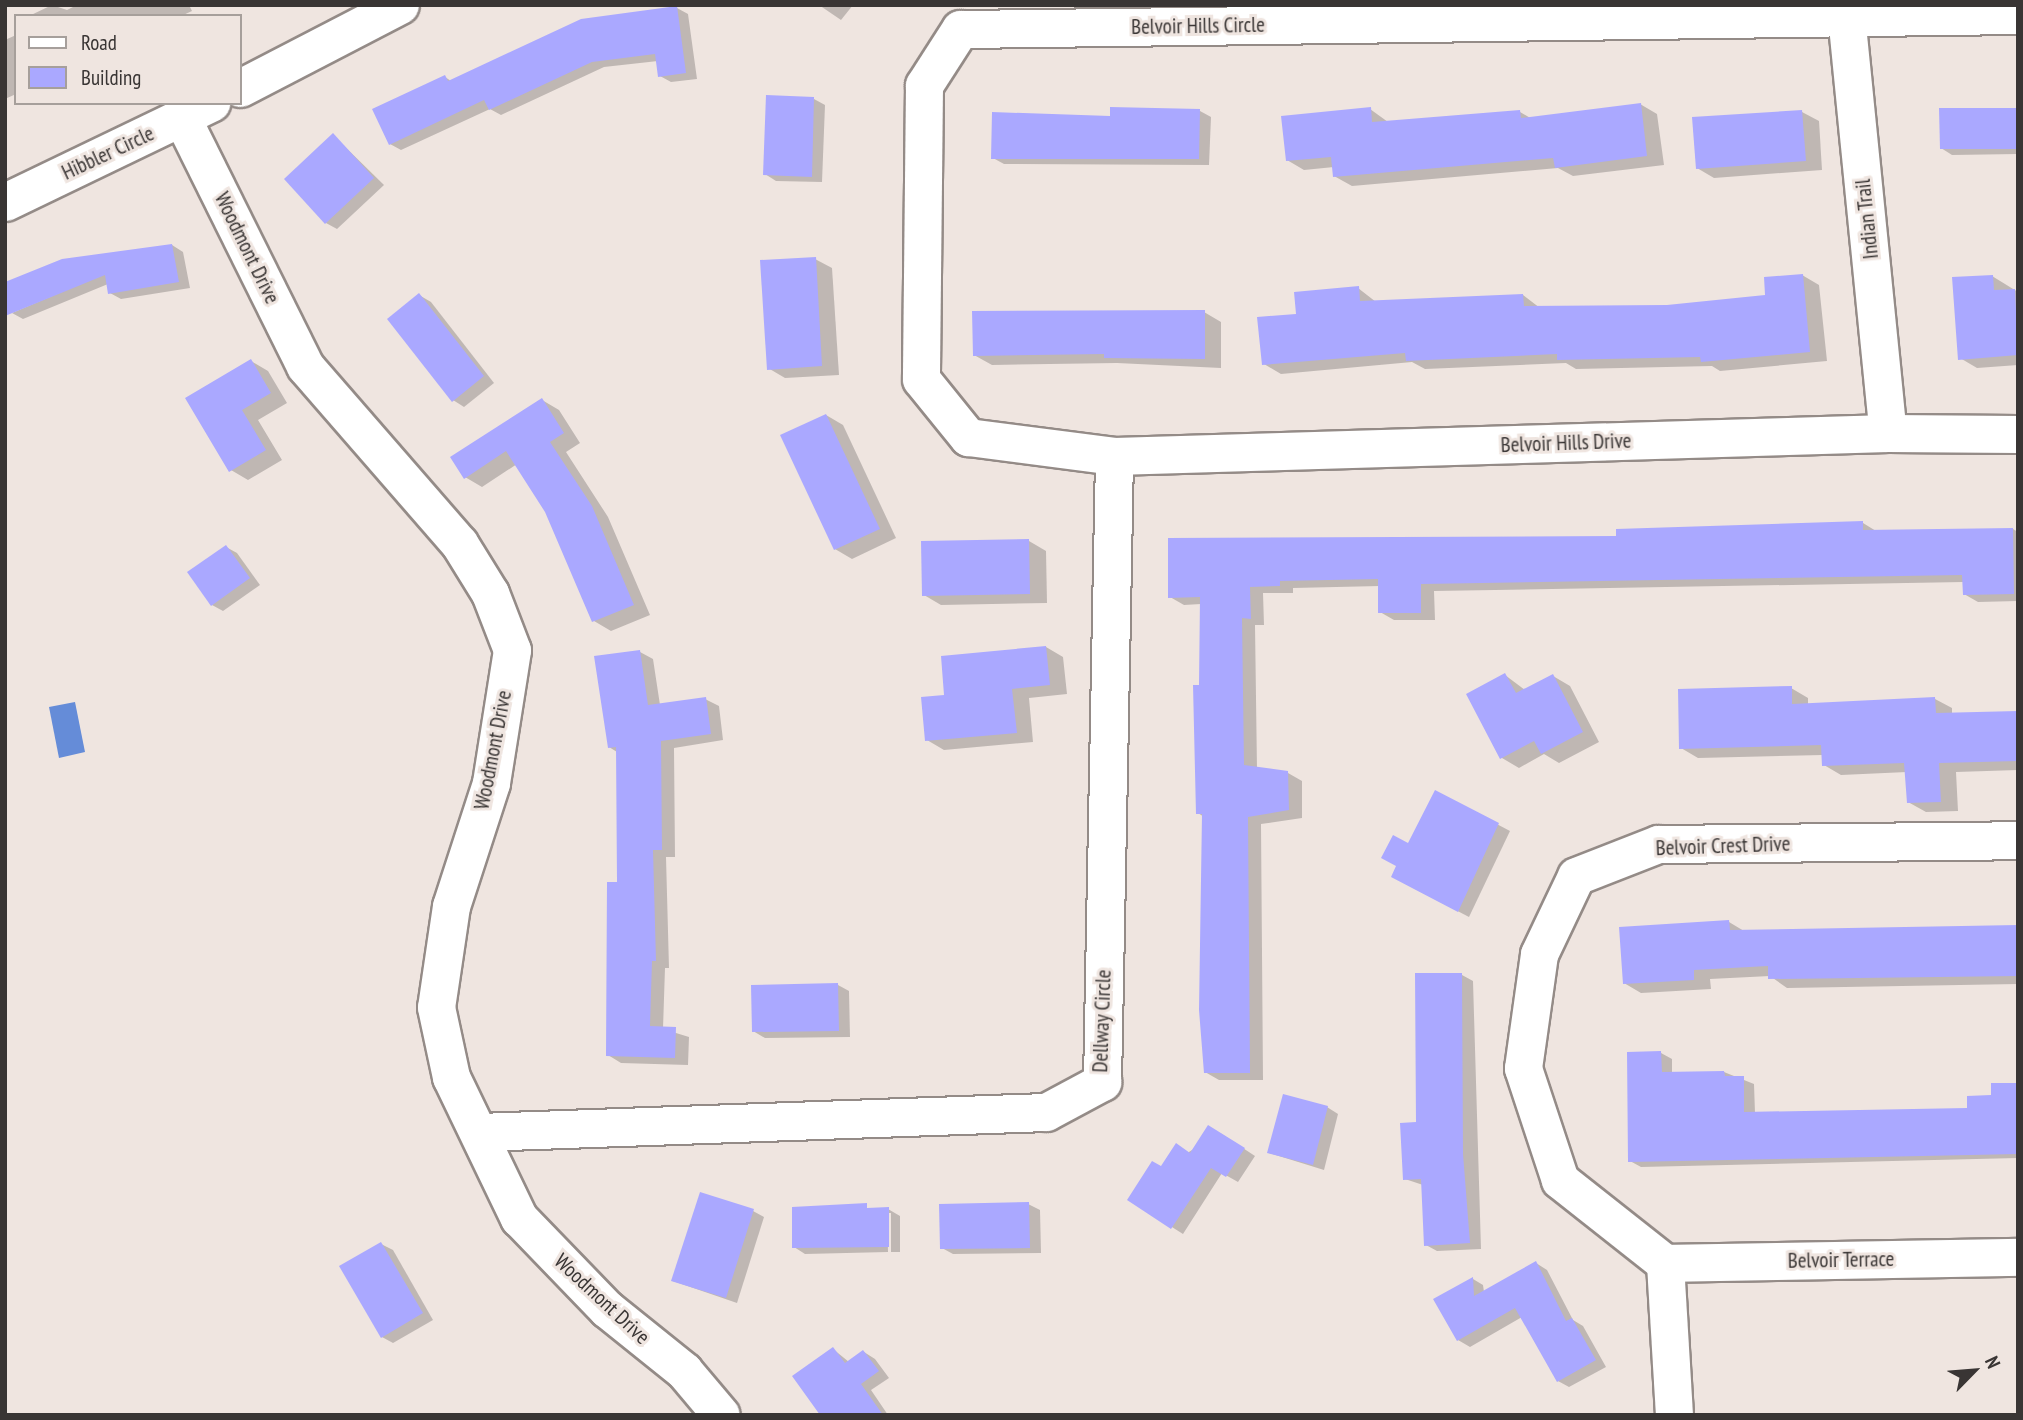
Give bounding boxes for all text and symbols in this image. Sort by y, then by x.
street label: Belvoir Hills Circle [1131,12,1265,40]
legend [14,14,242,105]
text: Road [81,29,117,56]
text: Building [81,64,141,91]
street label: Hibbler Circle [58,121,158,185]
street label: Indian Trail [1850,177,1884,261]
street label: Woodmont Drive [209,188,285,308]
street label: Belvoir Hills Drive [1500,428,1632,458]
street label: Woodmont Drive [469,688,517,812]
street label: Belvoir Crest Drive [1655,831,1791,861]
street label: Dellway Circle [1088,969,1116,1073]
street label: Belvoir Terrace [1787,1246,1895,1274]
street label: Woodmont Drive [549,1249,655,1349]
north arrow [1939,1336,2009,1406]
text: N [1980,1352,2006,1372]

